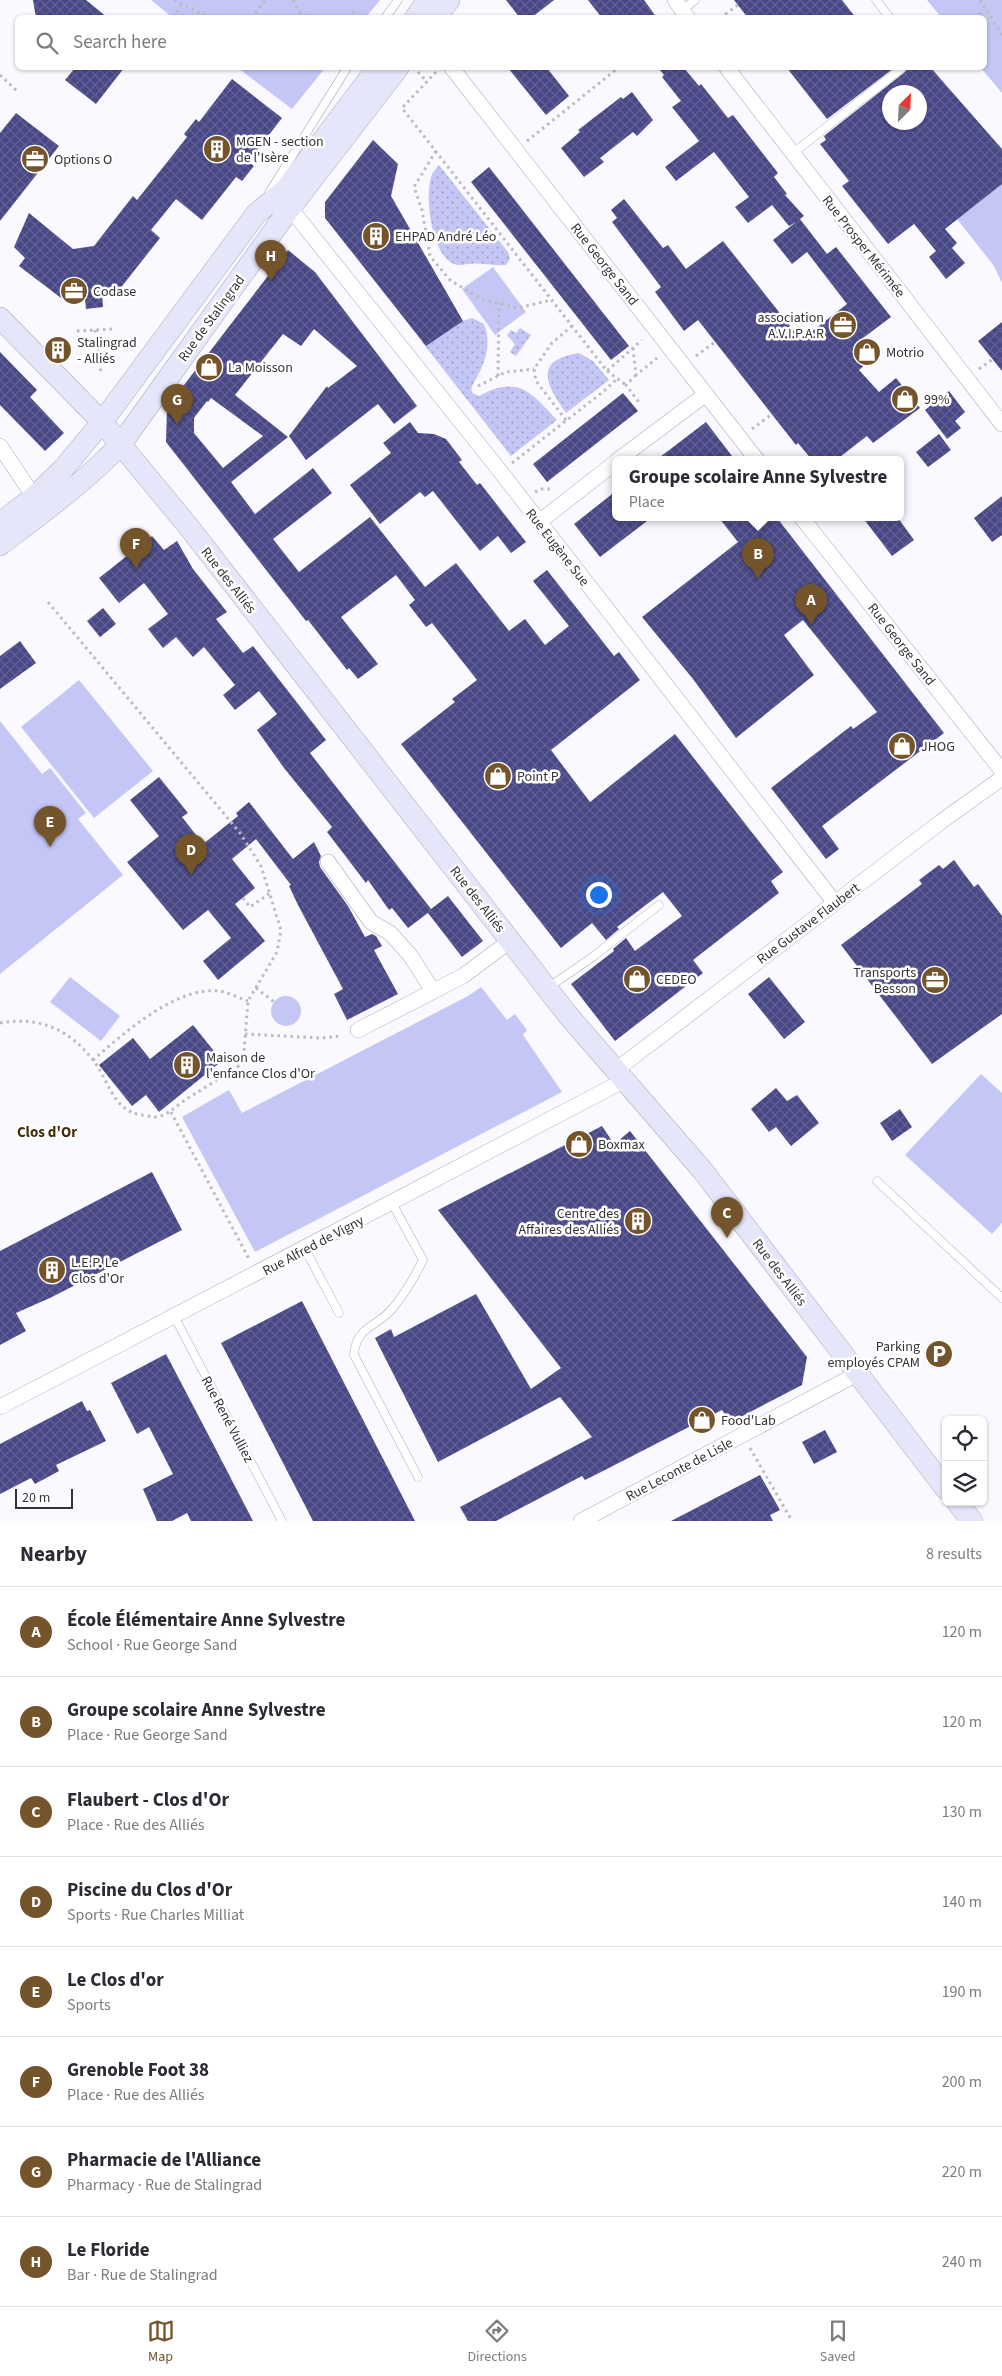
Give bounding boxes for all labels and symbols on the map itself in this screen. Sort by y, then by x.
north arrow [882,85,927,130]
place label: MGEN - section de l'Isère [236,132,324,168]
building icon: MGEN - section de l'Isère [202,134,232,164]
office icon: Options O [20,144,50,174]
place label: Options O [54,150,112,170]
street label: Rue Prosper Mérimée [817,191,910,302]
street label: Rue George Sand [566,219,643,310]
building icon: EHPAD André Léo [361,221,391,251]
place label: EHPAD André Léo [395,227,496,247]
pin: H [255,240,287,281]
street label: Rue de Stalingrad [174,271,250,366]
office icon: Codase [59,276,89,306]
place label: Codase [93,282,136,302]
place label: association A.V.I.P.A.R [758,308,824,344]
office icon: association A.V.I.P.A.R [828,310,858,340]
place label: Stalingrad - Alliés [77,333,137,369]
building icon: Stalingrad - Alliés [43,335,73,365]
shop icon: Motrio [852,337,882,367]
place label: Motrio [886,343,924,363]
shop icon: La Moisson [194,352,224,382]
place label: La Moisson [228,358,293,378]
pin: G [161,384,193,425]
shop icon: 99% [890,384,920,414]
place label: 99% [924,390,950,410]
street label: Rue Eugène Sue [521,505,594,591]
pin: F [120,528,152,569]
pin: B [742,538,774,579]
street label: Rue des Alliés [196,543,261,618]
pin: A [795,584,827,625]
street label: Rue George Sand [863,599,940,690]
shop icon: JHOG [887,731,917,761]
place label: JHOG [921,737,955,757]
shop icon: Point P [483,761,513,791]
place label: Point P [517,767,559,787]
pin: E [34,806,66,847]
pin: D [175,834,207,875]
street label: Rue des Alliés [445,862,510,937]
street label: Rue Gustave Flaubert [753,878,864,969]
your location [586,882,612,908]
place label: Transports Besson [853,963,916,999]
shop icon: CEDEO [622,964,652,994]
office icon: Transports Besson [920,965,950,995]
place label: CEDEO [656,970,697,990]
place label: Maison de l'enfance Clos d'Or [206,1048,315,1084]
building icon: Maison de l'enfance Clos d'Or [172,1050,202,1080]
district label: Clos d'Or [17,1122,77,1143]
shop icon: Boxmax [564,1129,594,1159]
place label: Boxmax [598,1135,645,1155]
pin: C [711,1197,743,1238]
place label: Centre des Affaires des Alliés [519,1204,619,1240]
building icon: Centre des Affaires des Alliés [623,1206,653,1236]
street label: Rue Alfred de Vigny [259,1210,368,1281]
street label: Rue des Alliés [747,1235,811,1311]
place label: L.E.P. Le Clos d'Or [71,1253,124,1289]
building icon: L.E.P. Le Clos d'Or [37,1255,67,1285]
place label: Parking employés CPAM [827,1337,920,1373]
parking icon: Parking employés CPAM [924,1339,954,1369]
street label: Rue René Vulliez [196,1373,258,1466]
shop icon: Food'Lab [687,1405,717,1435]
place label: Food'Lab [721,1411,776,1431]
street label: Rue Leconte de Lisle [622,1433,737,1507]
scale bar [15,1486,72,1509]

